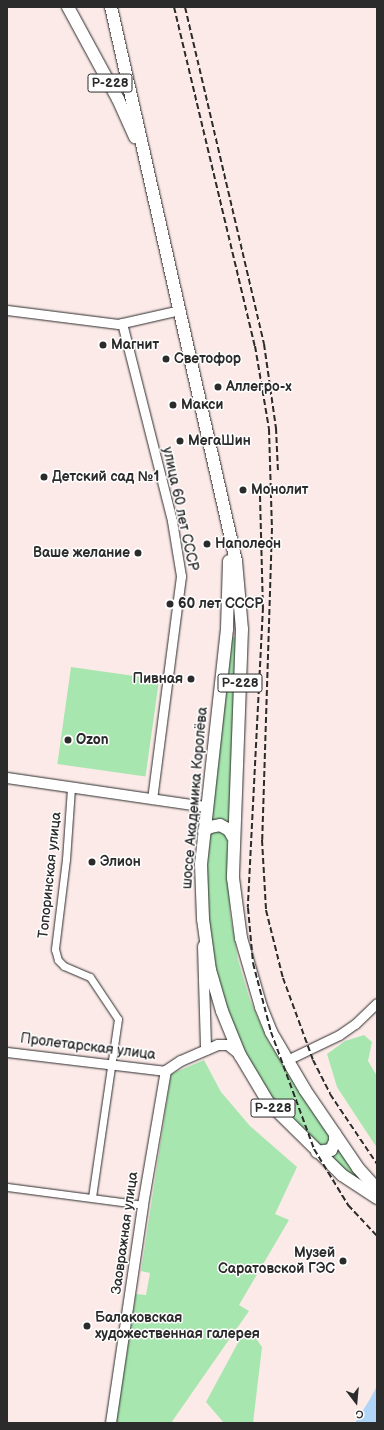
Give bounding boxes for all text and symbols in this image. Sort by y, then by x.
road number: Р-228 [87,72,133,94]
place label: Магнит [111,337,159,353]
marker: Магнит [98,340,108,350]
place label: Светофор [174,351,241,367]
marker: Светофор [161,354,171,364]
place label: Аллегро-х [226,379,292,395]
marker: Аллегро-х [213,382,223,392]
place label: Макси [181,397,223,413]
marker: Макси [168,400,178,410]
place label: МегаШин [188,433,251,449]
marker: МегаШин [175,436,185,446]
street label: улица 60 лет СССР [159,445,201,573]
place label: Детский сад №1 [52,469,159,485]
marker: Детский сад №1 [39,472,49,482]
place label: Монолит [251,482,308,498]
marker: Монолит [238,485,248,495]
place label: Наполеон [215,536,281,552]
marker: Наполеон [202,539,212,549]
place label: Ваше желание [33,545,130,561]
marker: Ваше желание [133,548,143,558]
place label: 60 лет СССР [178,596,263,612]
marker: 60 лет СССР [165,599,175,609]
place label: Пивная [133,671,183,687]
road number: Р-228 [217,672,263,694]
marker: Пивная [186,674,196,684]
street label: шоссе Академика Королёва [179,706,211,890]
place label: Ozon [76,732,109,748]
marker: Ozon [63,735,73,745]
street label: Топоринская улица [35,811,65,939]
place label: Элион [100,854,141,870]
marker: Элион [87,857,97,867]
street label: Пролетарская улица [19,1030,157,1064]
road number: Р-228 [250,1097,296,1119]
street label: Заовражная улица [108,1171,142,1295]
place label: Музей Саратовской ГЭС [218,1245,335,1278]
marker: Музей Саратовской ГЭС [338,1256,348,1266]
place label: Балаковская художественная галерея [95,1310,260,1342]
marker: Балаковская художественная галерея [82,1321,92,1331]
north arrow [336,1382,376,1422]
text: С [354,1407,365,1421]

